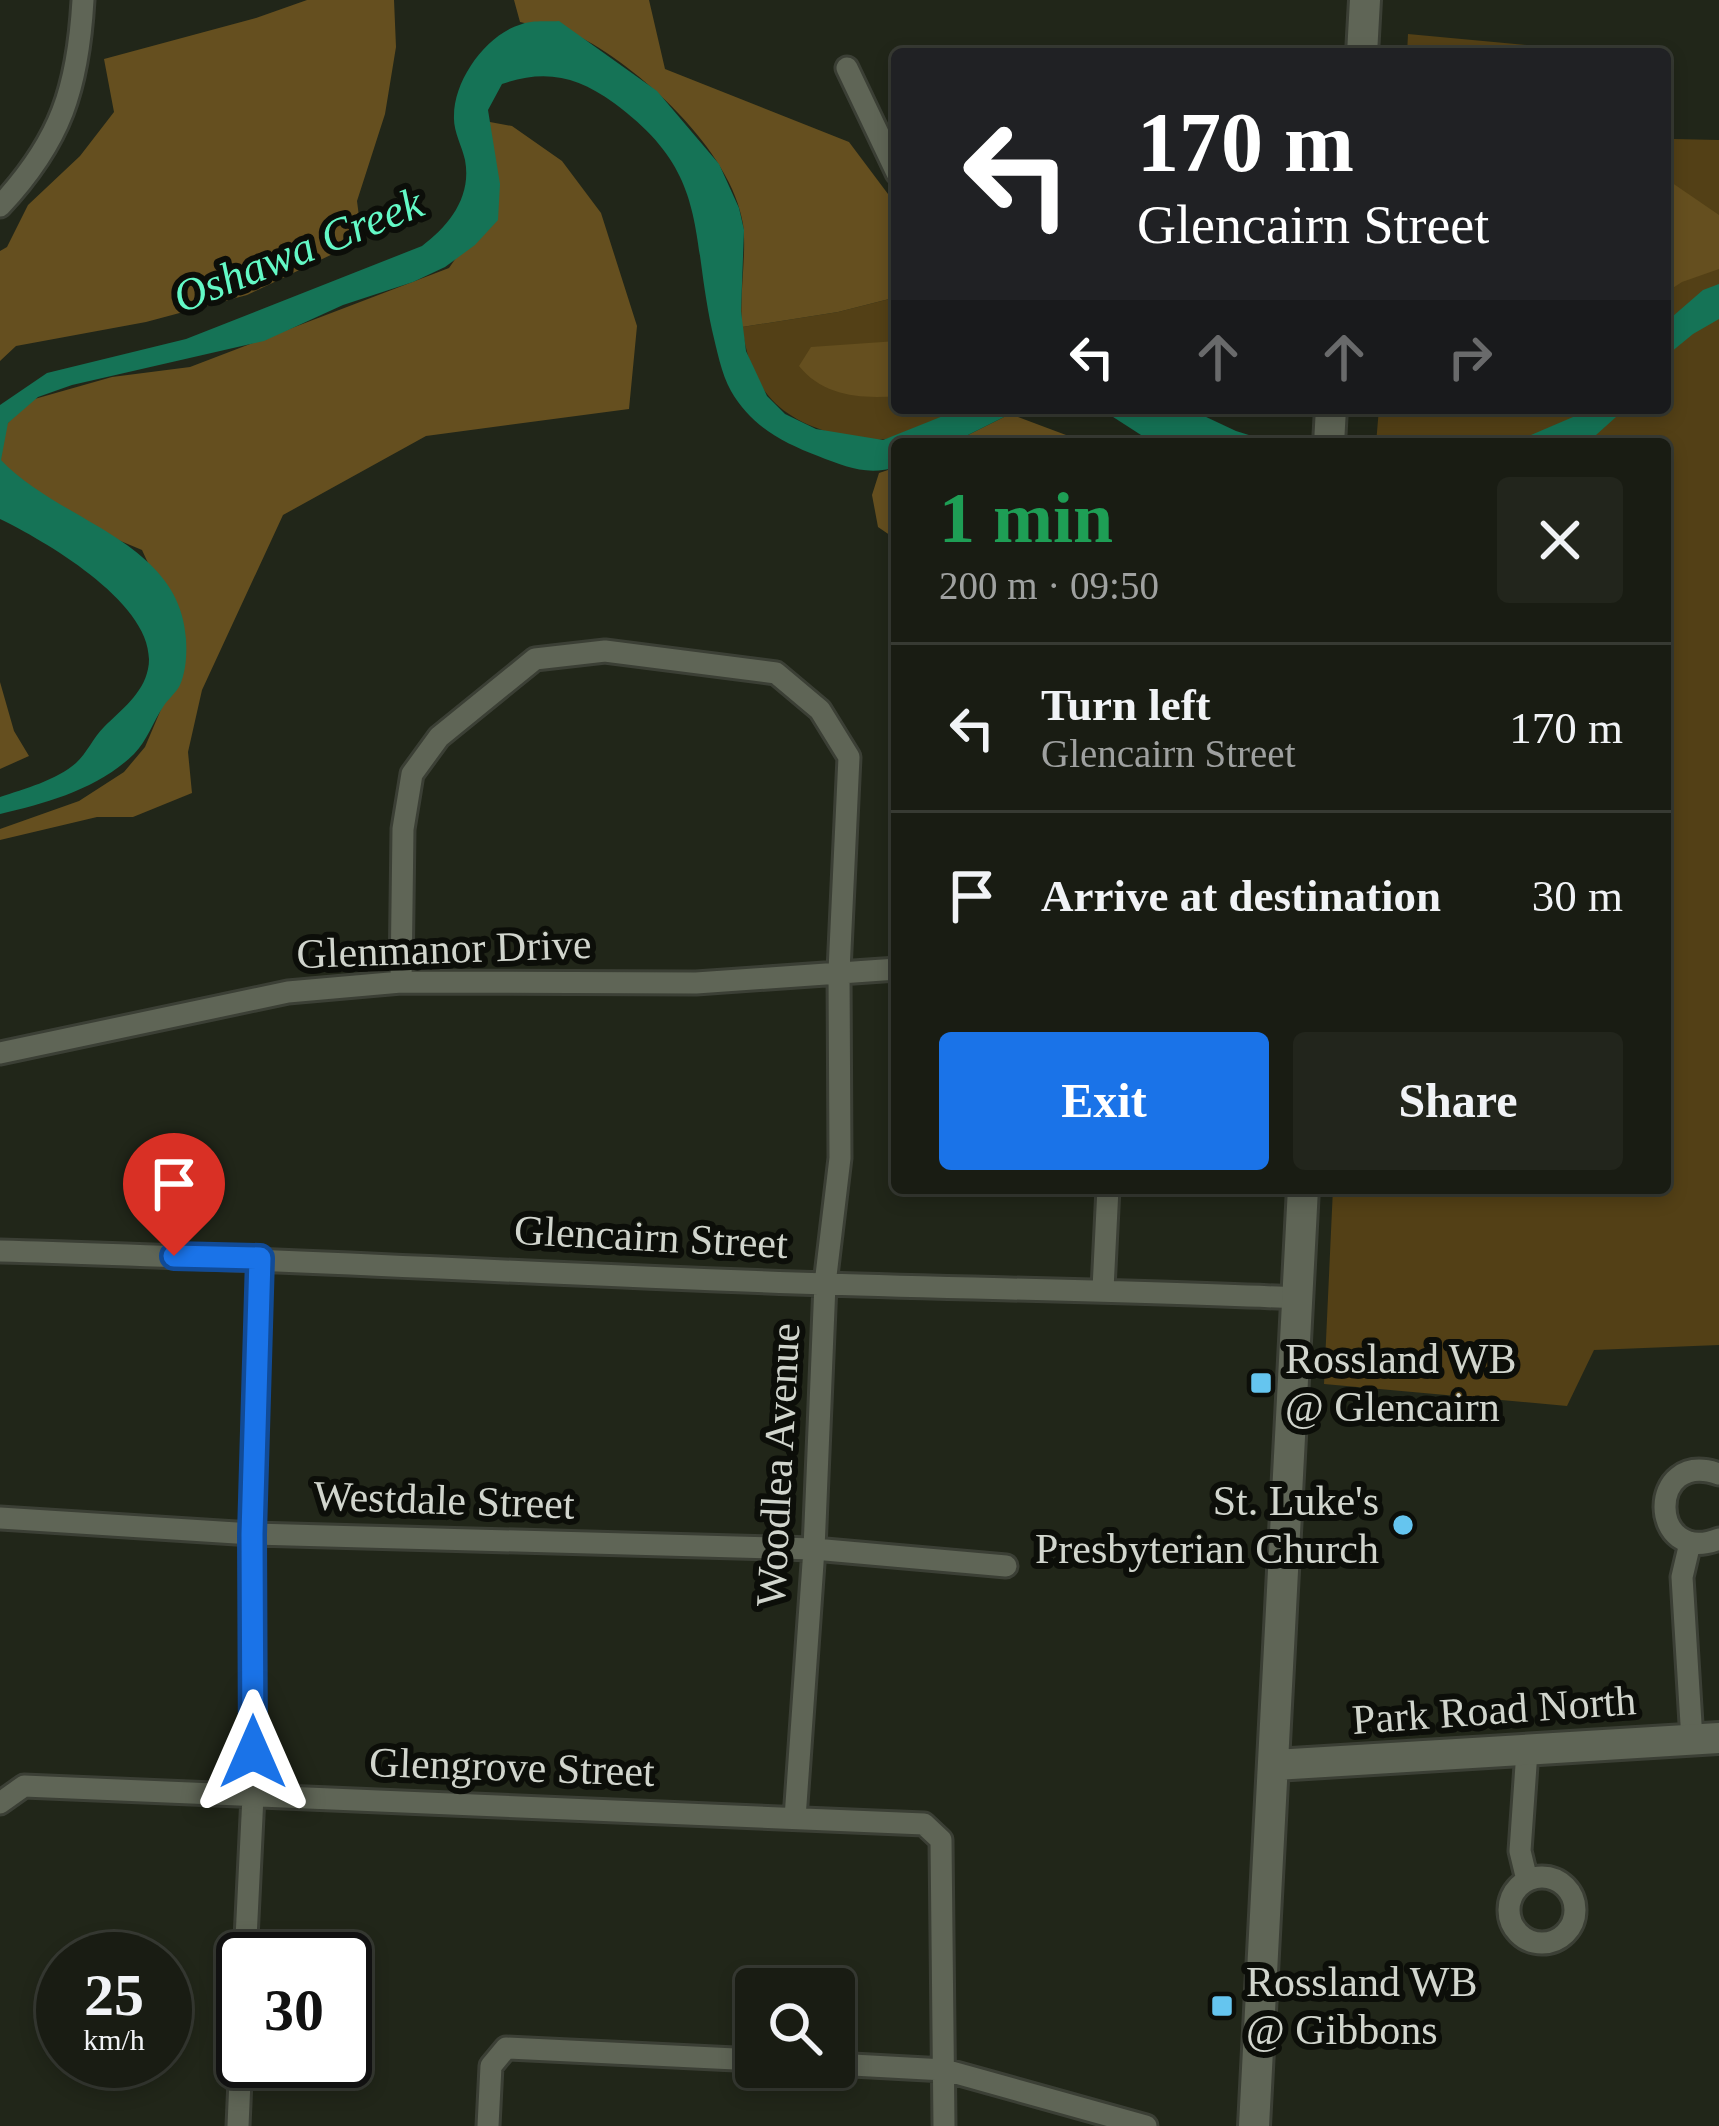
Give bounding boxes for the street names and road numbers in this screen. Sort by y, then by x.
street label: Glenmanor Drive [296,921,592,977]
street label: Glencairn Street [513,1207,789,1267]
street label: Woodlea Avenue [748,1322,808,1608]
street label: Westdale Street [313,1472,576,1528]
street label: Park Road North [1350,1677,1638,1743]
street label: Glengrove Street [368,1739,656,1795]

